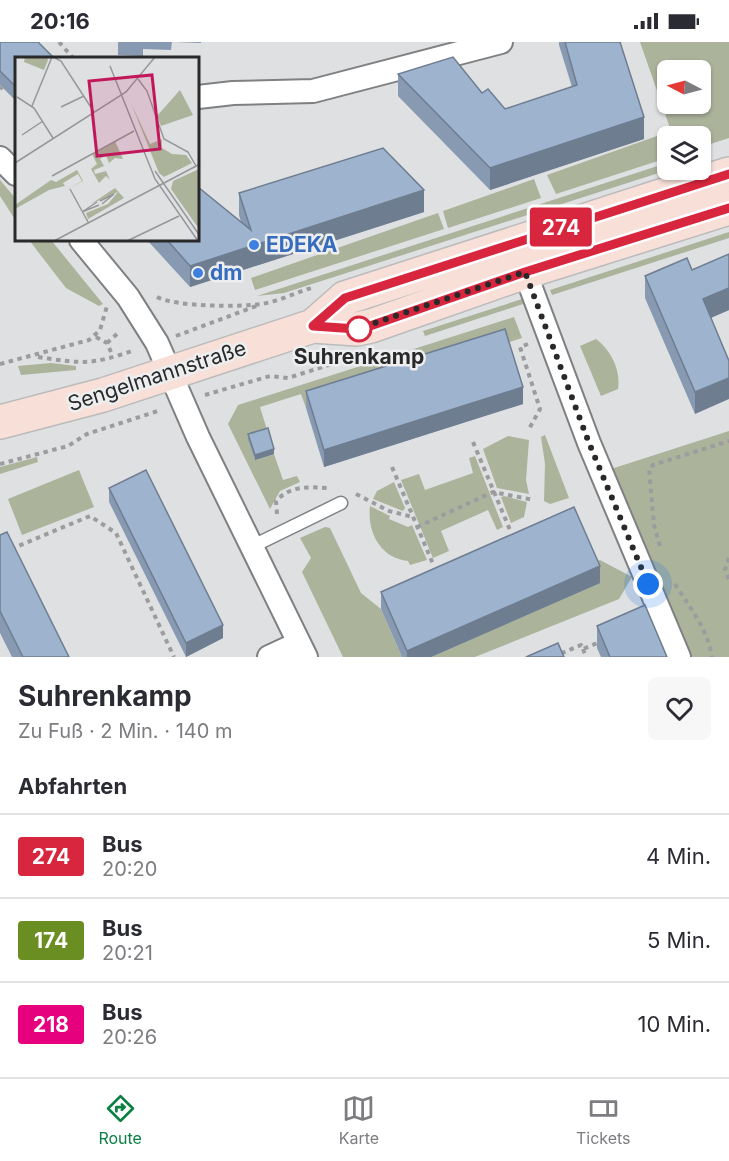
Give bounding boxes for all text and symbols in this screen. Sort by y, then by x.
text: 20:16 [30,8,90,34]
inset map [15,57,200,242]
north arrow [657,60,711,114]
map controls [657,60,711,180]
button: layers [657,126,711,180]
line badge: 274 [526,208,596,246]
text: 274 [542,215,580,240]
place label: EDEKA [266,232,338,257]
marker: EDEKA [247,238,261,252]
place label: dm [210,260,242,285]
marker: dm [191,266,205,280]
marker: Suhrenkamp [346,316,372,342]
street label: Sengelmannstraße [64,335,249,416]
place label: Suhrenkamp [294,344,424,369]
your location [633,569,663,599]
button: heart [648,677,711,740]
text: Suhrenkamp [18,679,192,713]
text: Zu Fuß · 2 Min. · 140 m [18,719,232,743]
text: Abfahrten [18,773,127,799]
text: Bus [102,831,143,857]
text: 4 Min. [646,843,711,869]
text: 274 [32,844,70,869]
text: 20:20 [102,857,157,881]
text: Bus [102,915,143,941]
text: 5 Min. [647,927,711,953]
text: 174 [34,928,68,953]
text: 20:21 [102,941,153,965]
text: Bus [102,999,143,1025]
text: 10 Min. [637,1011,711,1037]
text: 218 [33,1012,69,1037]
text: 20:26 [102,1025,157,1049]
tab: Route [98,1092,142,1148]
tab: Karte [339,1092,379,1148]
tab: Tickets [576,1092,631,1148]

